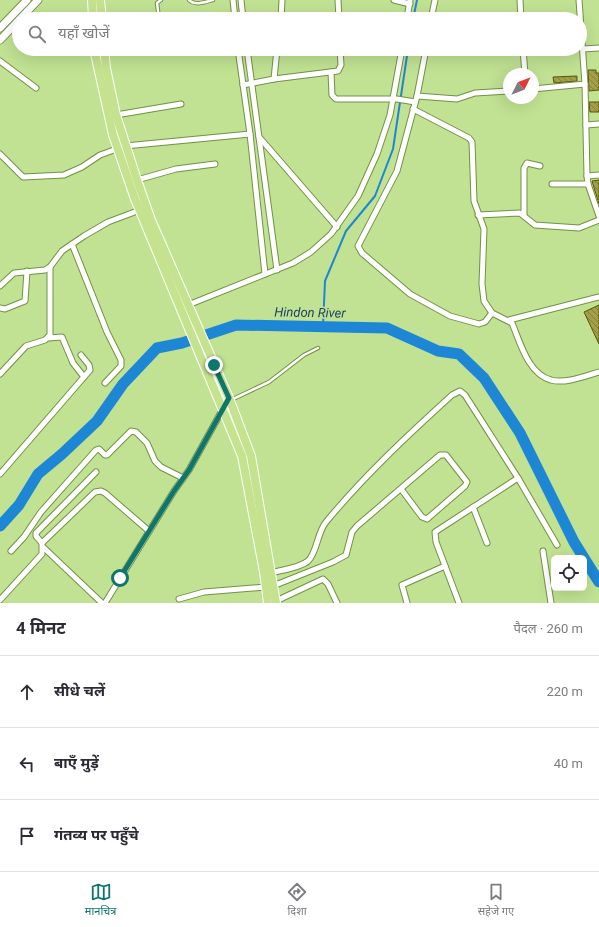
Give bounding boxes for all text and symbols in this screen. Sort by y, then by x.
search box [12,12,587,56]
icon: search [26,23,48,45]
text: यहाँ खोजें [58,24,110,42]
north arrow [503,68,539,104]
water label: Hindon River [274,304,346,321]
route end [205,356,223,374]
map controls [551,555,587,591]
button: locate [551,555,587,591]
route start [111,569,129,587]
text: 4 मिनट [16,618,66,638]
text: पैदल · 260 m [514,621,583,636]
icon: ahead [16,681,38,703]
text: सीधे चलें [54,682,105,700]
text: 220 m [546,684,583,699]
icon: left [16,753,38,775]
text: बाएँ मुड़ें [54,754,99,772]
text: 40 m [554,756,583,771]
icon: arrive [16,825,38,847]
text: गंतव्य पर पहुँचे [54,826,139,844]
tab: मानचित्र [85,881,116,919]
tab: दिशा [286,881,308,919]
tab: सहेजे गए [478,881,514,919]

